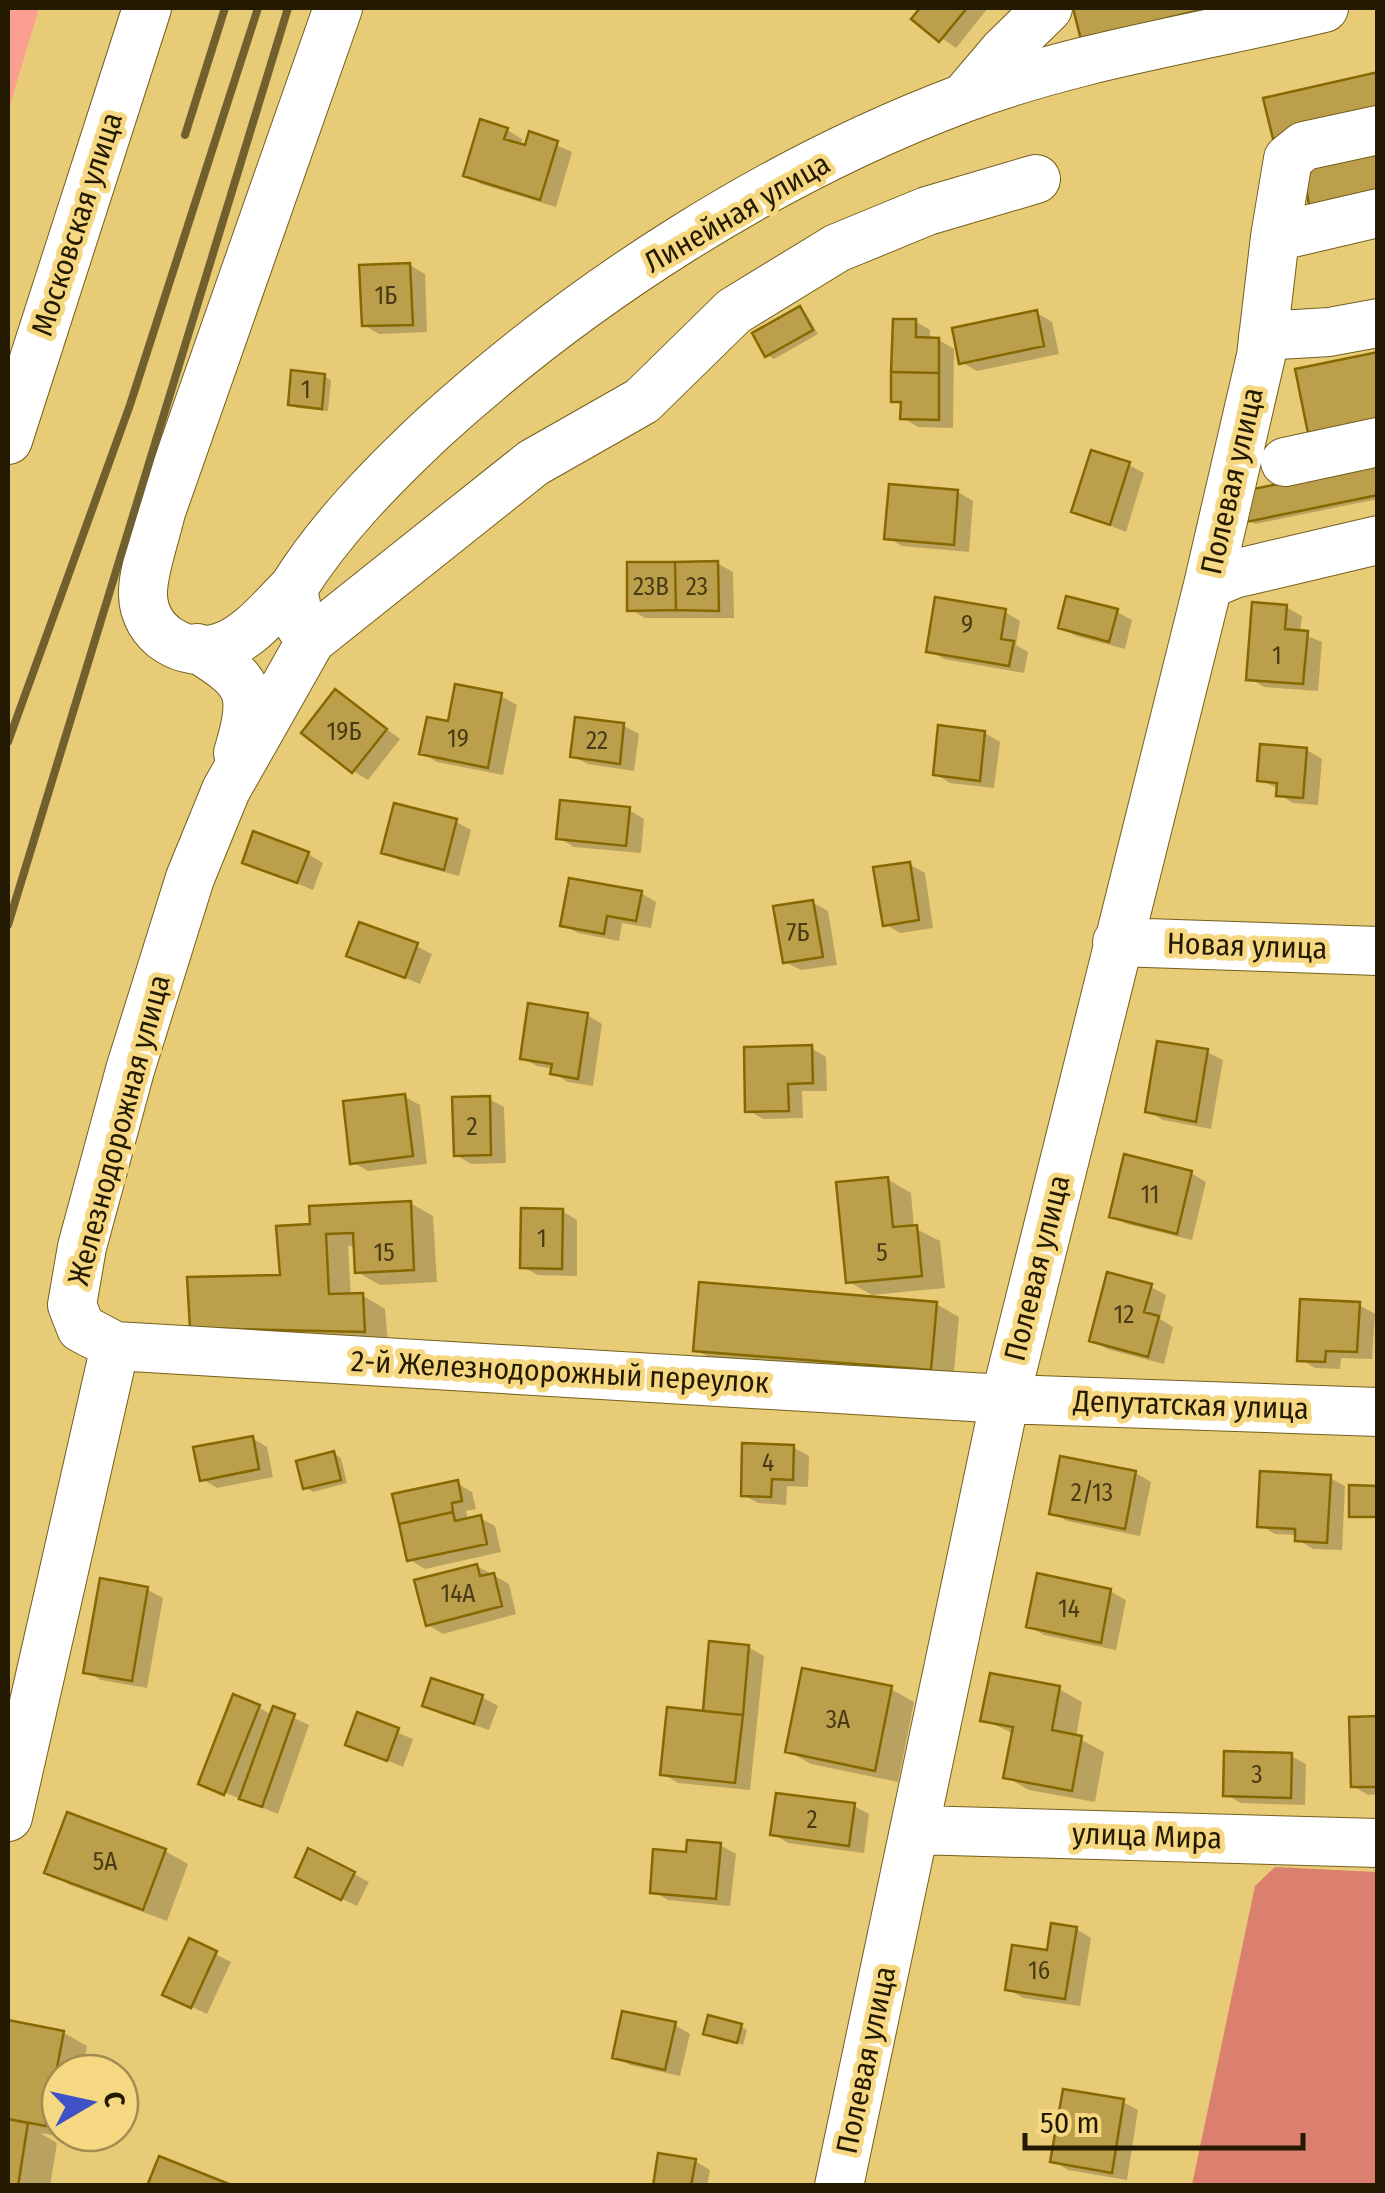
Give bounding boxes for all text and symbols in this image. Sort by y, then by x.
street label: Московская улица [24,108,130,340]
street label: Линейная улица [638,145,836,281]
house number: 1Б [375,281,397,311]
house number: 1 [301,375,311,405]
street label: Полевая улица [1193,384,1271,578]
house number: 23В [633,572,669,602]
house number: 23 [686,572,708,602]
house number: 9 [961,610,973,640]
house number: 1 [1272,641,1282,671]
house number: 19Б [326,717,362,747]
house number: 19 [447,724,469,754]
house number: 22 [586,726,608,756]
house number: 7Б [786,918,810,948]
street label: Новая улица [1166,925,1328,967]
street label: Железнодорожная улица [60,971,178,1289]
house number: 2 [466,1112,478,1142]
street label: Полевая улица [997,1171,1077,1365]
house number: 11 [1140,1180,1160,1210]
house number: 1 [537,1224,547,1254]
house number: 15 [373,1238,395,1268]
house number: 5 [876,1238,888,1268]
house number: 12 [1114,1300,1134,1330]
street label: 2-й Железнодорожный переулок [350,1343,770,1401]
street label: Депутатская улица [1072,1383,1309,1427]
house number: 4 [762,1448,774,1478]
house number: 2/13 [1071,1478,1113,1508]
house number: 14А [440,1579,476,1609]
house number: 14 [1058,1594,1080,1624]
house number: 3А [826,1705,850,1735]
house number: 3 [1251,1760,1263,1790]
house number: 2 [806,1805,818,1835]
street label: улица Мира [1071,1815,1223,1857]
house number: 5А [93,1847,117,1877]
house number: 16 [1028,1956,1050,1986]
street label: Полевая улица [829,1963,903,2157]
north arrow [40,2053,140,2153]
scale bar [1025,2088,1302,2150]
text: С [97,2089,132,2109]
text: 50 m [1040,2105,1100,2141]

